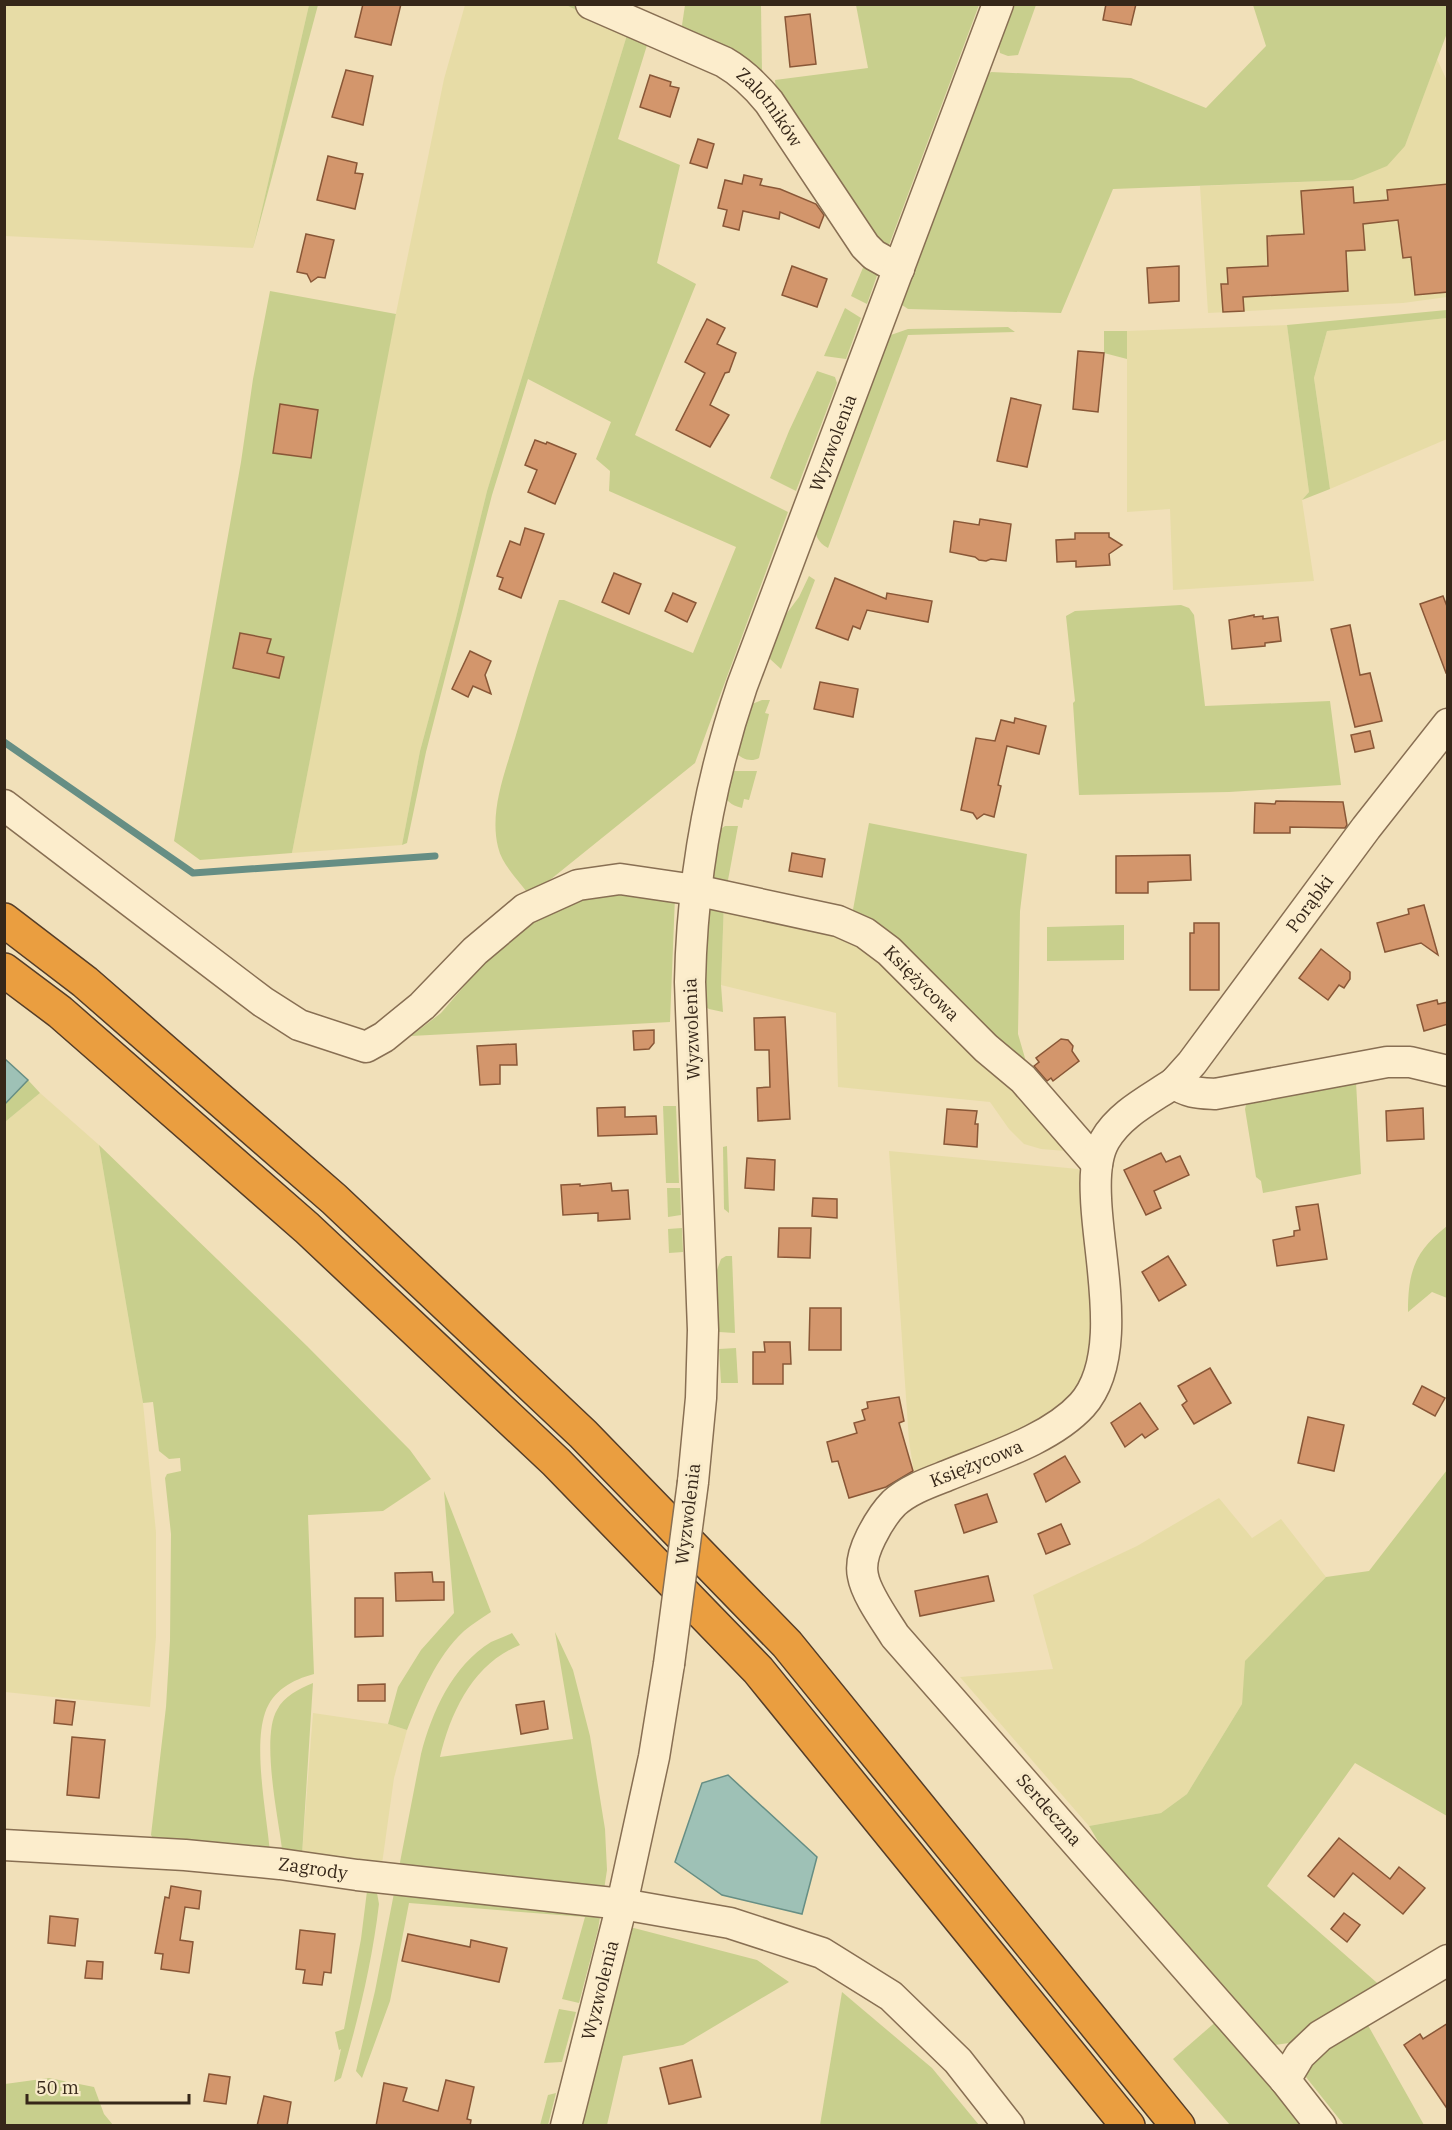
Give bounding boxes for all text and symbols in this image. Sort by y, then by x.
street label: Zalotników [732,62,808,151]
street label: Wyzwolenia [804,391,862,495]
street label: Porąbki [1281,870,1338,937]
street label: Księżycowa [879,940,965,1026]
street label: Wyzwolenia [678,977,705,1080]
street label: Księżycowa [926,1434,1026,1492]
street label: Wyzwolenia [670,1462,705,1566]
street label: Serdeczna [1012,1769,1087,1851]
street label: Zagrody [277,1852,350,1885]
street label: Wyzwolenia [576,1938,623,2043]
scale bar [27,2067,189,2105]
text: 50 m [36,2076,79,2099]

